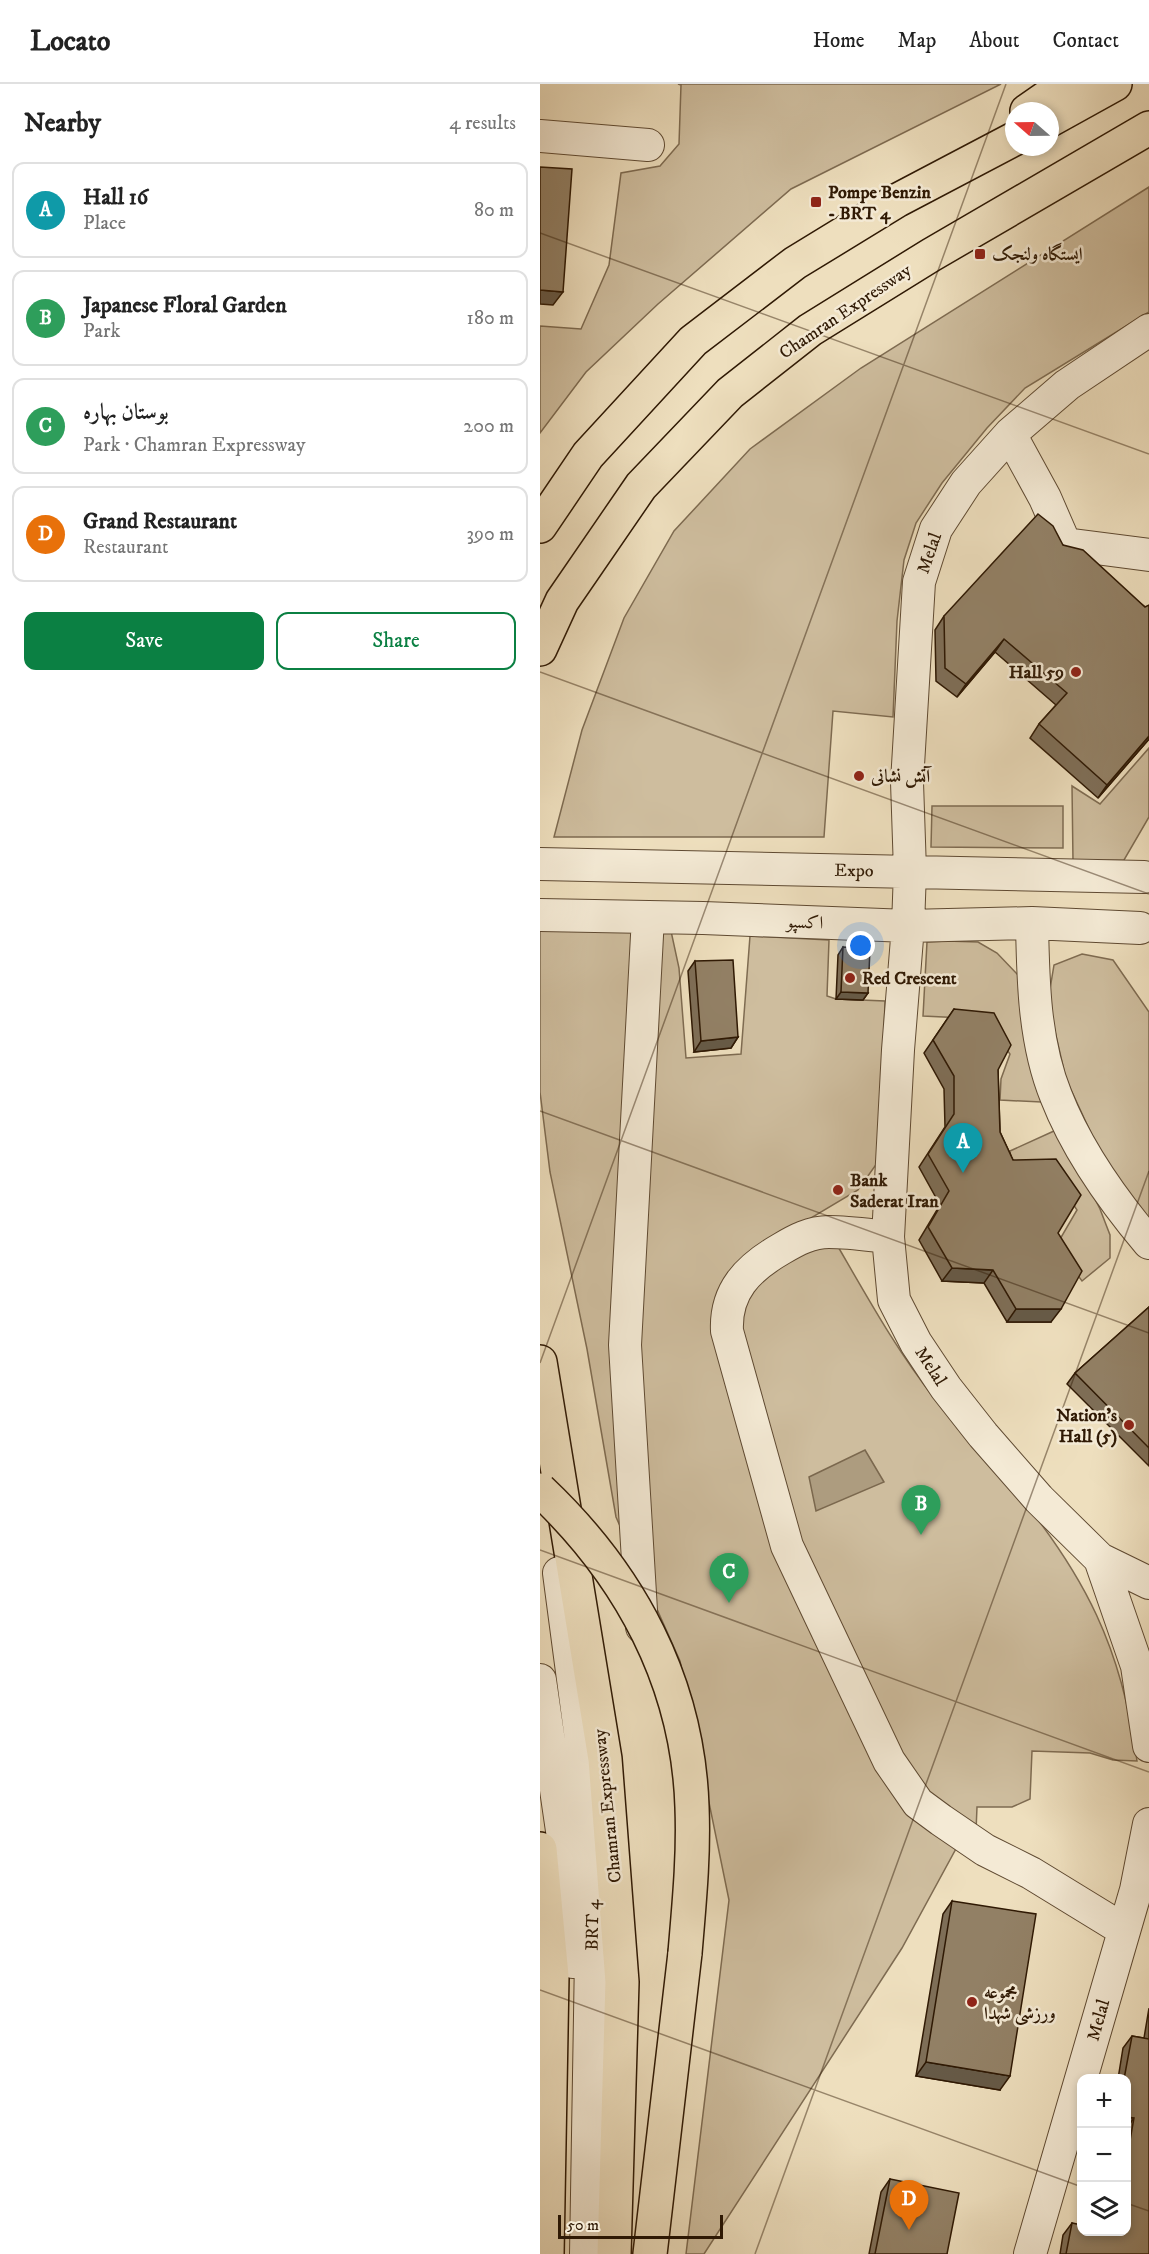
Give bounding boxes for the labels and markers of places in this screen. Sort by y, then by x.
place label: Pompe Benzin - BRT 4 [828,182,931,225]
marker: Pompe Benzin - BRT 4 [809,195,823,209]
place label: ایستگاه ولنجک [992,242,1083,266]
marker: ایستگاه ولنجک [973,247,987,261]
place label: Hall 59 [1009,662,1064,684]
marker: Hall 59 [1069,665,1083,679]
place label: آتش نشانی [870,765,932,788]
marker: آتش نشانی [852,769,866,783]
place label: Red Crescent [862,968,957,990]
marker: Red Crescent [843,971,857,985]
pin: A [944,1124,982,1173]
place label: Bank Saderat Iran [850,1170,939,1213]
marker: Bank Saderat Iran [831,1183,845,1197]
place label: Nation's Hall (5) [1056,1405,1117,1448]
marker: Nation's Hall (5) [1122,1418,1136,1432]
pin: B [902,1486,940,1535]
pin: C [710,1554,748,1603]
place label: مجموعه ورزشی شهدا [984,1982,1056,2026]
marker: مجموعه ورزشی شهدا [965,1995,979,2009]
pin: D [890,2180,928,2230]

